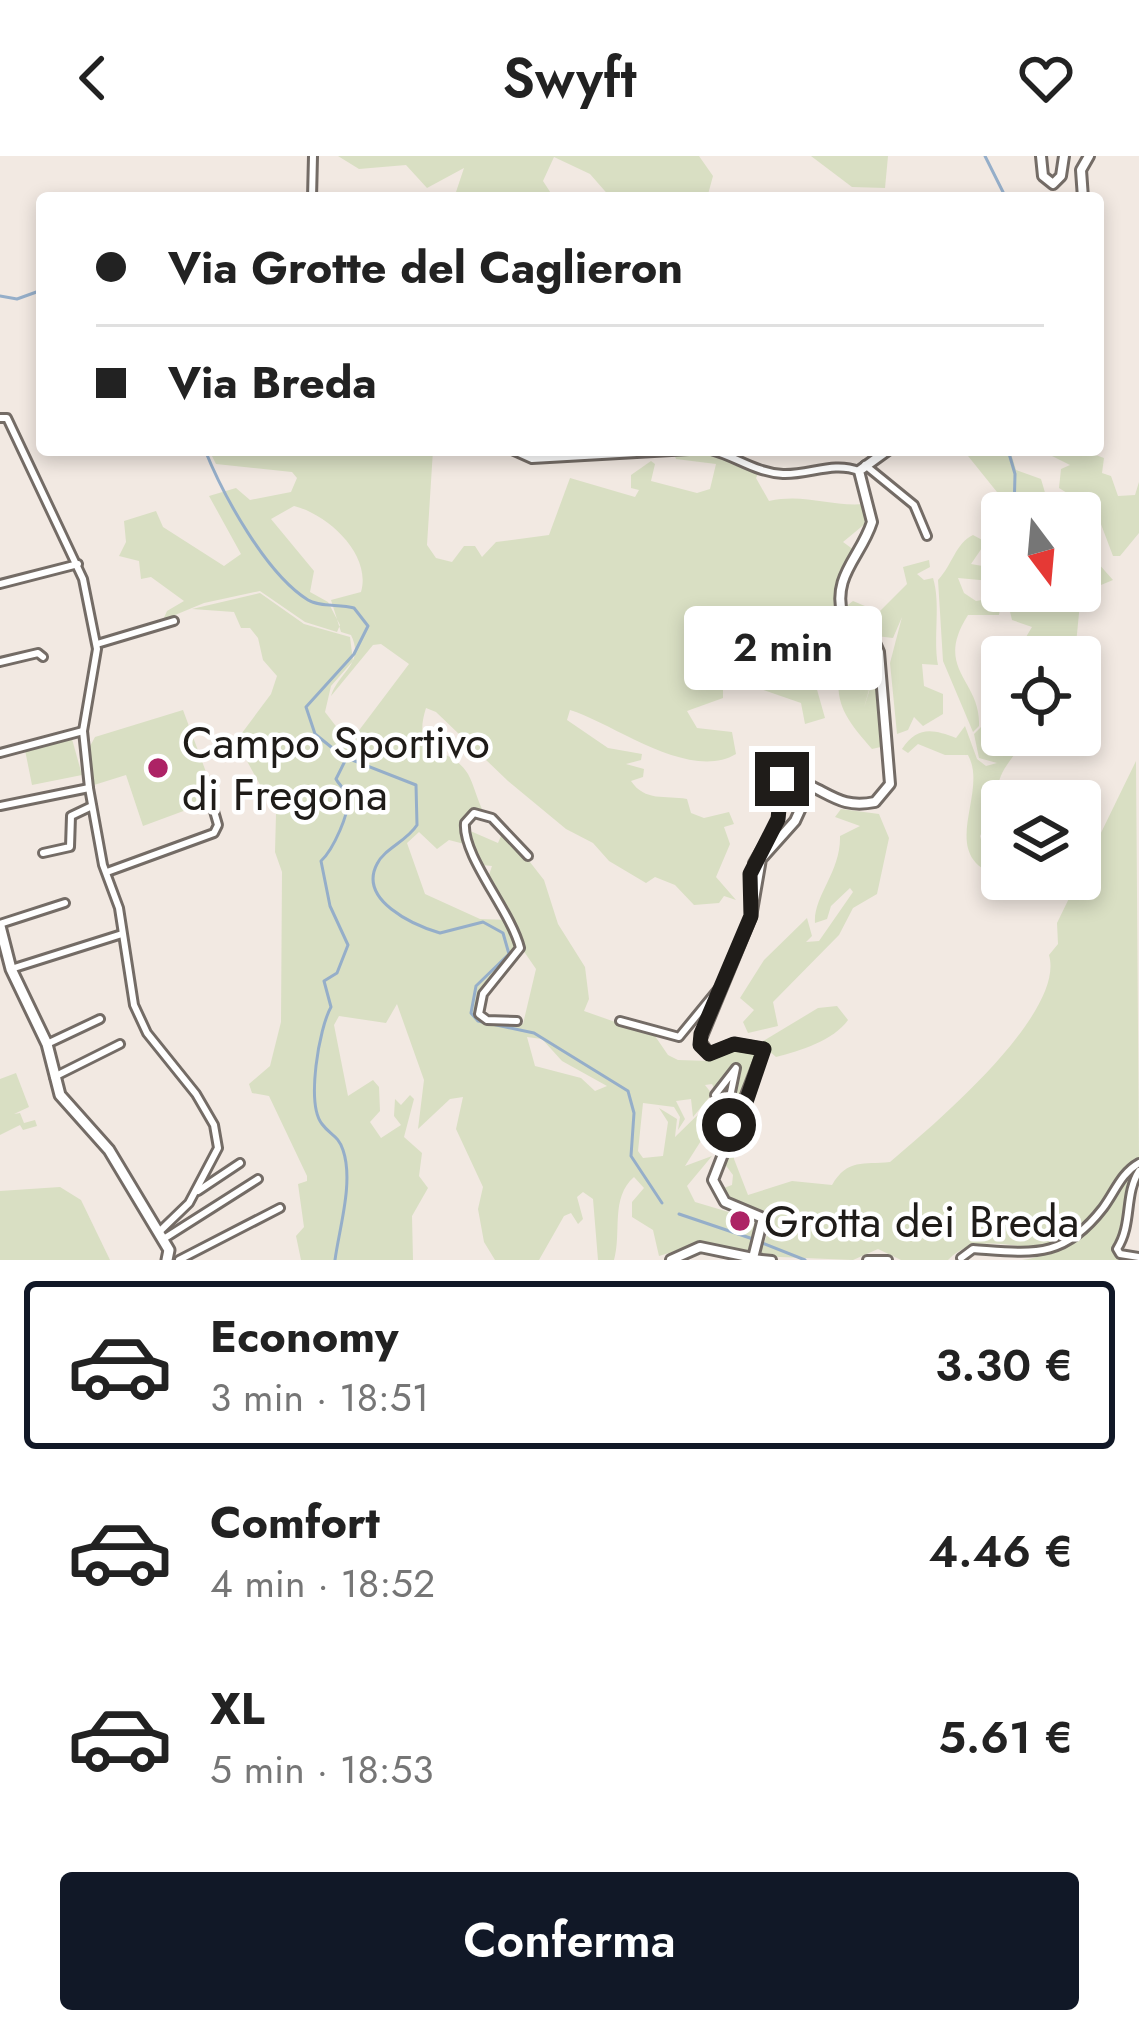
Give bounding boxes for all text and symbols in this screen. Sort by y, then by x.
text: Swyft [502,39,637,117]
icon: back [60,45,126,111]
icon: heart [1013,45,1079,111]
text: Via Grotte del Caglieron [168,235,683,300]
text: Via Breda [168,350,377,415]
north arrow [981,492,1101,612]
map controls [981,492,1101,900]
callout: 2 min [683,605,881,689]
text: 2 min [733,619,833,676]
button: locate [981,636,1101,756]
place label: Campo Sportivo di Fregona [182,710,490,827]
route end [755,752,809,806]
marker: Campo Sportivo di Fregona [145,755,171,781]
button: layers [981,780,1101,900]
route start [702,1098,756,1152]
place label: Grotta dei Breda [764,1189,1079,1254]
marker: Grotta dei Breda [727,1208,753,1234]
text: Economy [210,1304,398,1369]
icon: car [66,1311,174,1419]
text: 3.30 € [935,1333,1073,1398]
text: 3 min · 18:51 [210,1369,429,1426]
text: Comfort [210,1490,380,1555]
icon: car [66,1497,174,1605]
text: 4.46 € [929,1519,1073,1584]
text: 4 min · 18:52 [210,1555,435,1612]
text: XL [210,1676,265,1741]
icon: car [66,1683,174,1791]
text: 5.61 € [938,1705,1073,1770]
text: 5 min · 18:53 [210,1741,434,1798]
button: Conferma [60,1872,1079,2010]

